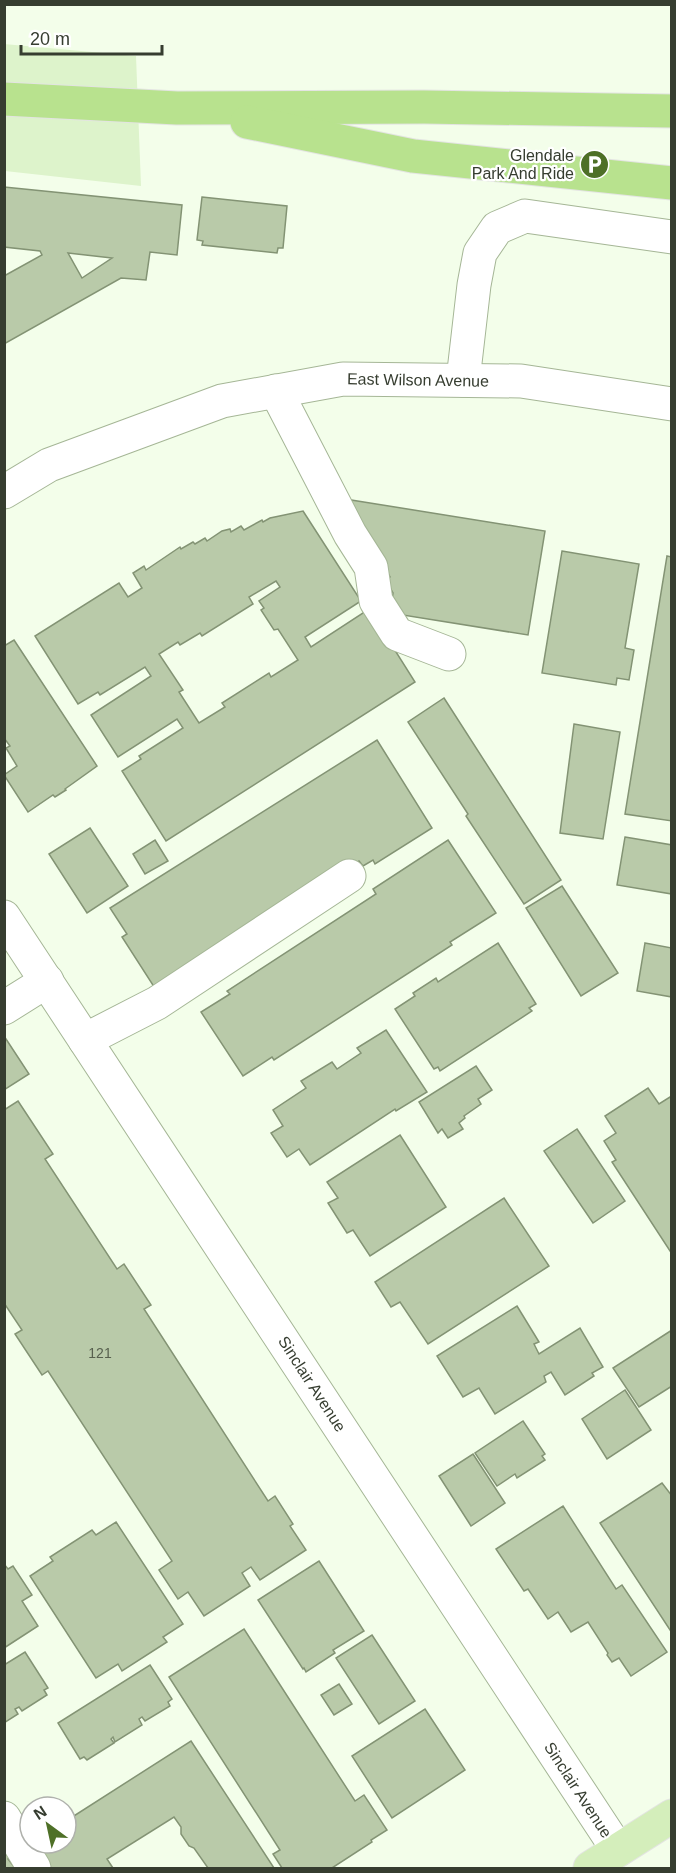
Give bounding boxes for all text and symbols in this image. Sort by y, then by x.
scale bar [21,18,162,56]
text: 20 m [30,29,70,49]
place label: Glendale Park And Ride [472,147,574,182]
parking icon: Glendale Park And Ride [579,148,611,180]
street label: East Wilson Avenue [347,370,489,390]
street label: Sinclair Avenue [275,1333,349,1435]
house number: 121 [88,1345,112,1361]
street label: Sinclair Avenue [541,1739,615,1841]
north arrow [18,1795,78,1855]
text: N [31,1803,50,1823]

